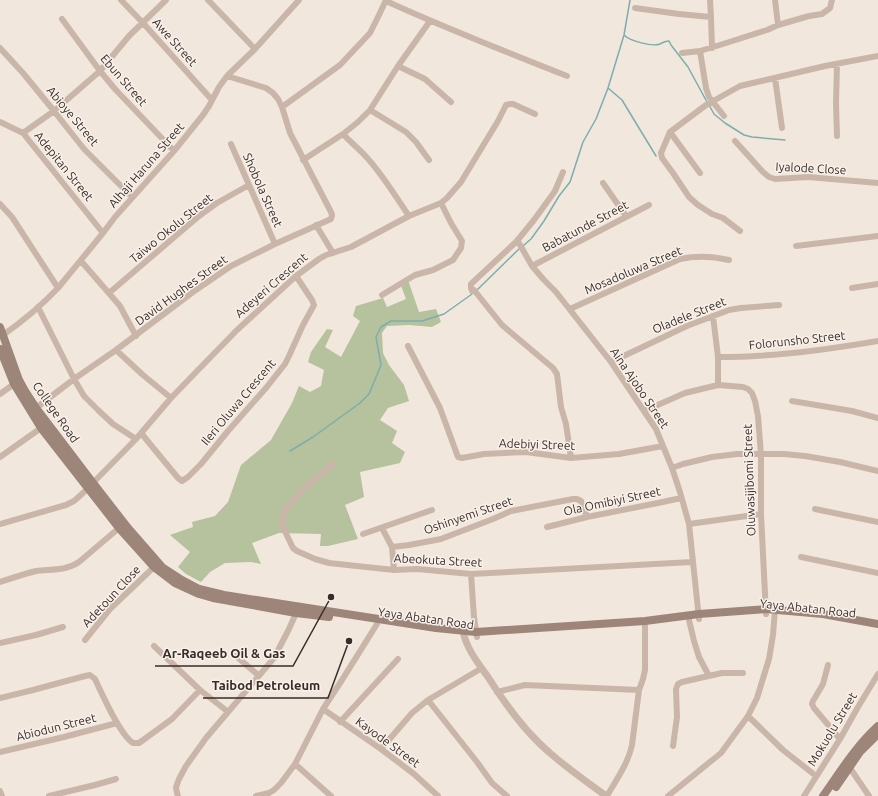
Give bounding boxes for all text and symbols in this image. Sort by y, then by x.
street label: Awe Street [150,15,200,69]
street label: Ebun Street [98,52,150,109]
street label: Abioye Street [44,84,102,148]
street label: Alhaji Haruna Street [106,120,186,210]
street label: Adepitan Street [32,129,96,203]
street label: Shobola Street [241,151,285,229]
street label: Iyalode Close [775,160,847,176]
street label: Taiwo Okolu Street [127,190,215,265]
street label: Babatunde Street [540,198,630,254]
street label: Mosadoluwa Street [582,243,684,296]
street label: Adeyeri Crescent [232,250,310,320]
street label: David Hughes Street [133,252,230,328]
street label: Oladele Street [650,294,728,336]
street label: Folorunsho Street [748,328,846,352]
street label: Aina Ajobo Street [608,345,672,431]
street label: Ileri Oluwa Crescent [198,356,278,448]
street label: College Road [30,379,82,445]
street label: Oluwasijibomi Street [741,423,757,536]
street label: Adebiyi Street [499,436,576,452]
street label: Ola Omibiyi Street [562,484,662,518]
street label: Oshinyemi Street [422,494,514,536]
street label: Abeokuta Street [393,551,483,569]
street label: Adetoun Close [79,563,143,629]
street label: Yaya Abatan Road [759,596,857,620]
street label: Yaya Abatan Road [377,605,475,631]
callout: Ar-Raqeeb Oil & Gas [155,641,293,666]
text: Ar-Raqeeb Oil & Gas [163,646,285,660]
callout: Taibod Petroleum [203,673,328,698]
text: Taibod Petroleum [212,678,320,692]
street label: Mokuolu Street [805,690,859,768]
street label: Abiodun Street [15,711,97,743]
street label: Kayode Street [353,714,423,770]

